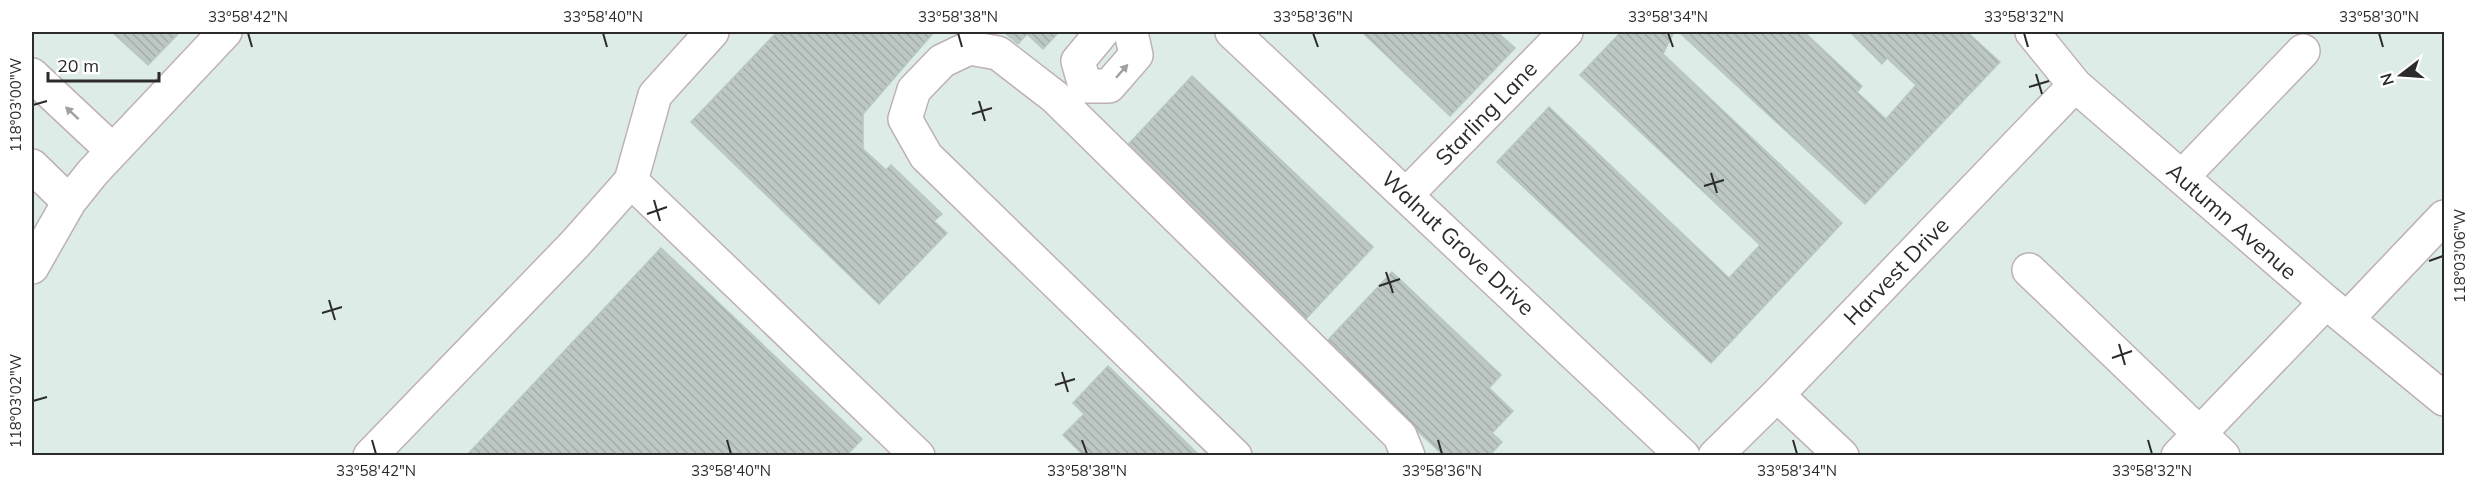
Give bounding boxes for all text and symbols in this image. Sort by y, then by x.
text: 33°58'42"N [208,7,288,26]
text: 33°58'40"N [563,7,643,26]
text: 33°58'38"N [918,7,998,26]
text: 33°58'36"N [1273,7,1353,26]
text: 33°58'34"N [1628,7,1708,26]
text: 33°58'32"N [1984,7,2064,26]
text: 33°58'30"N [2339,7,2419,26]
scale bar [48,45,159,83]
north arrow [2371,45,2431,105]
text: 20 m [57,54,99,77]
street label: Starling Lane [1429,55,1543,171]
text: 118°03'00"W [6,57,25,152]
one-way arrow [1116,63,1129,79]
text: N [2375,71,2398,88]
one-way arrow [65,107,80,120]
street label: Autumn Avenue [2161,157,2303,285]
street label: Walnut Grove Drive [1376,165,1540,321]
text: 118°03'06"W [2450,208,2469,303]
street label: Harvest Drive [1837,211,1955,331]
text: 118°03'02"W [6,353,25,448]
text: 33°58'42"N [336,461,416,480]
text: 33°58'40"N [691,461,771,480]
text: 33°58'38"N [1047,461,1127,480]
text: 33°58'36"N [1402,461,1482,480]
text: 33°58'34"N [1757,461,1837,480]
text: 33°58'32"N [2112,461,2192,480]

